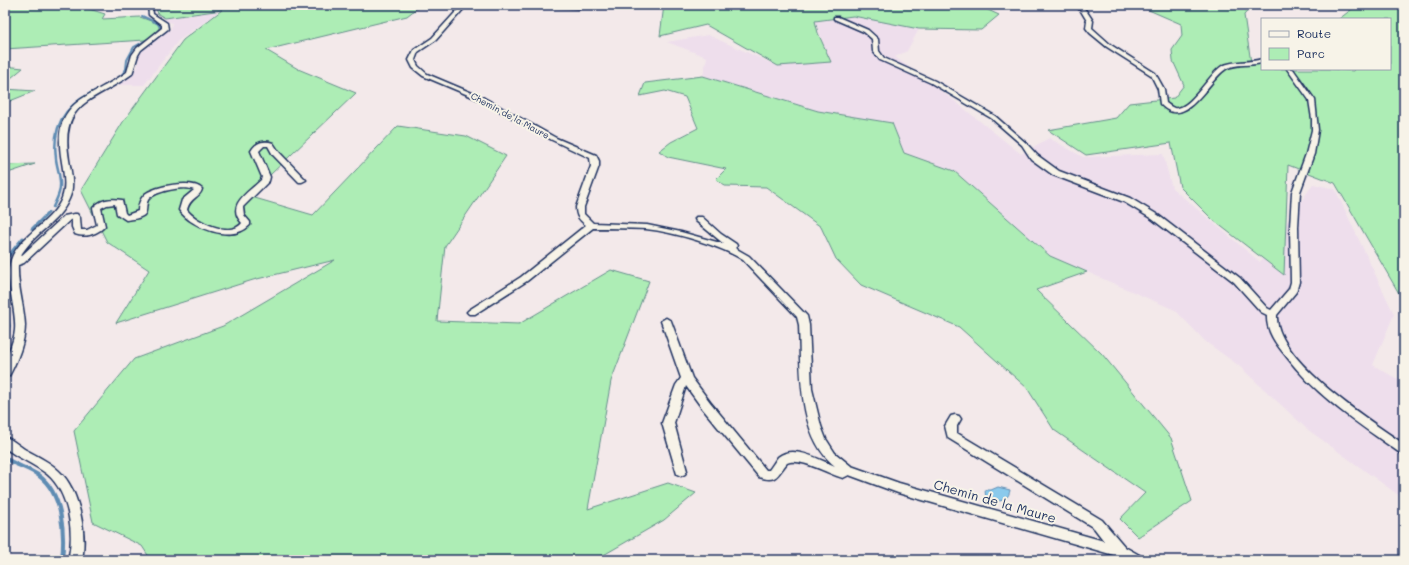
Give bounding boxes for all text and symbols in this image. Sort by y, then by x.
legend [1261,18,1391,70]
text: Route [1297,25,1331,41]
text: Parc [1297,45,1325,61]
street label: Chemin de la Maure [469,90,551,141]
street label: Chemin de la Maure [932,475,1058,526]

